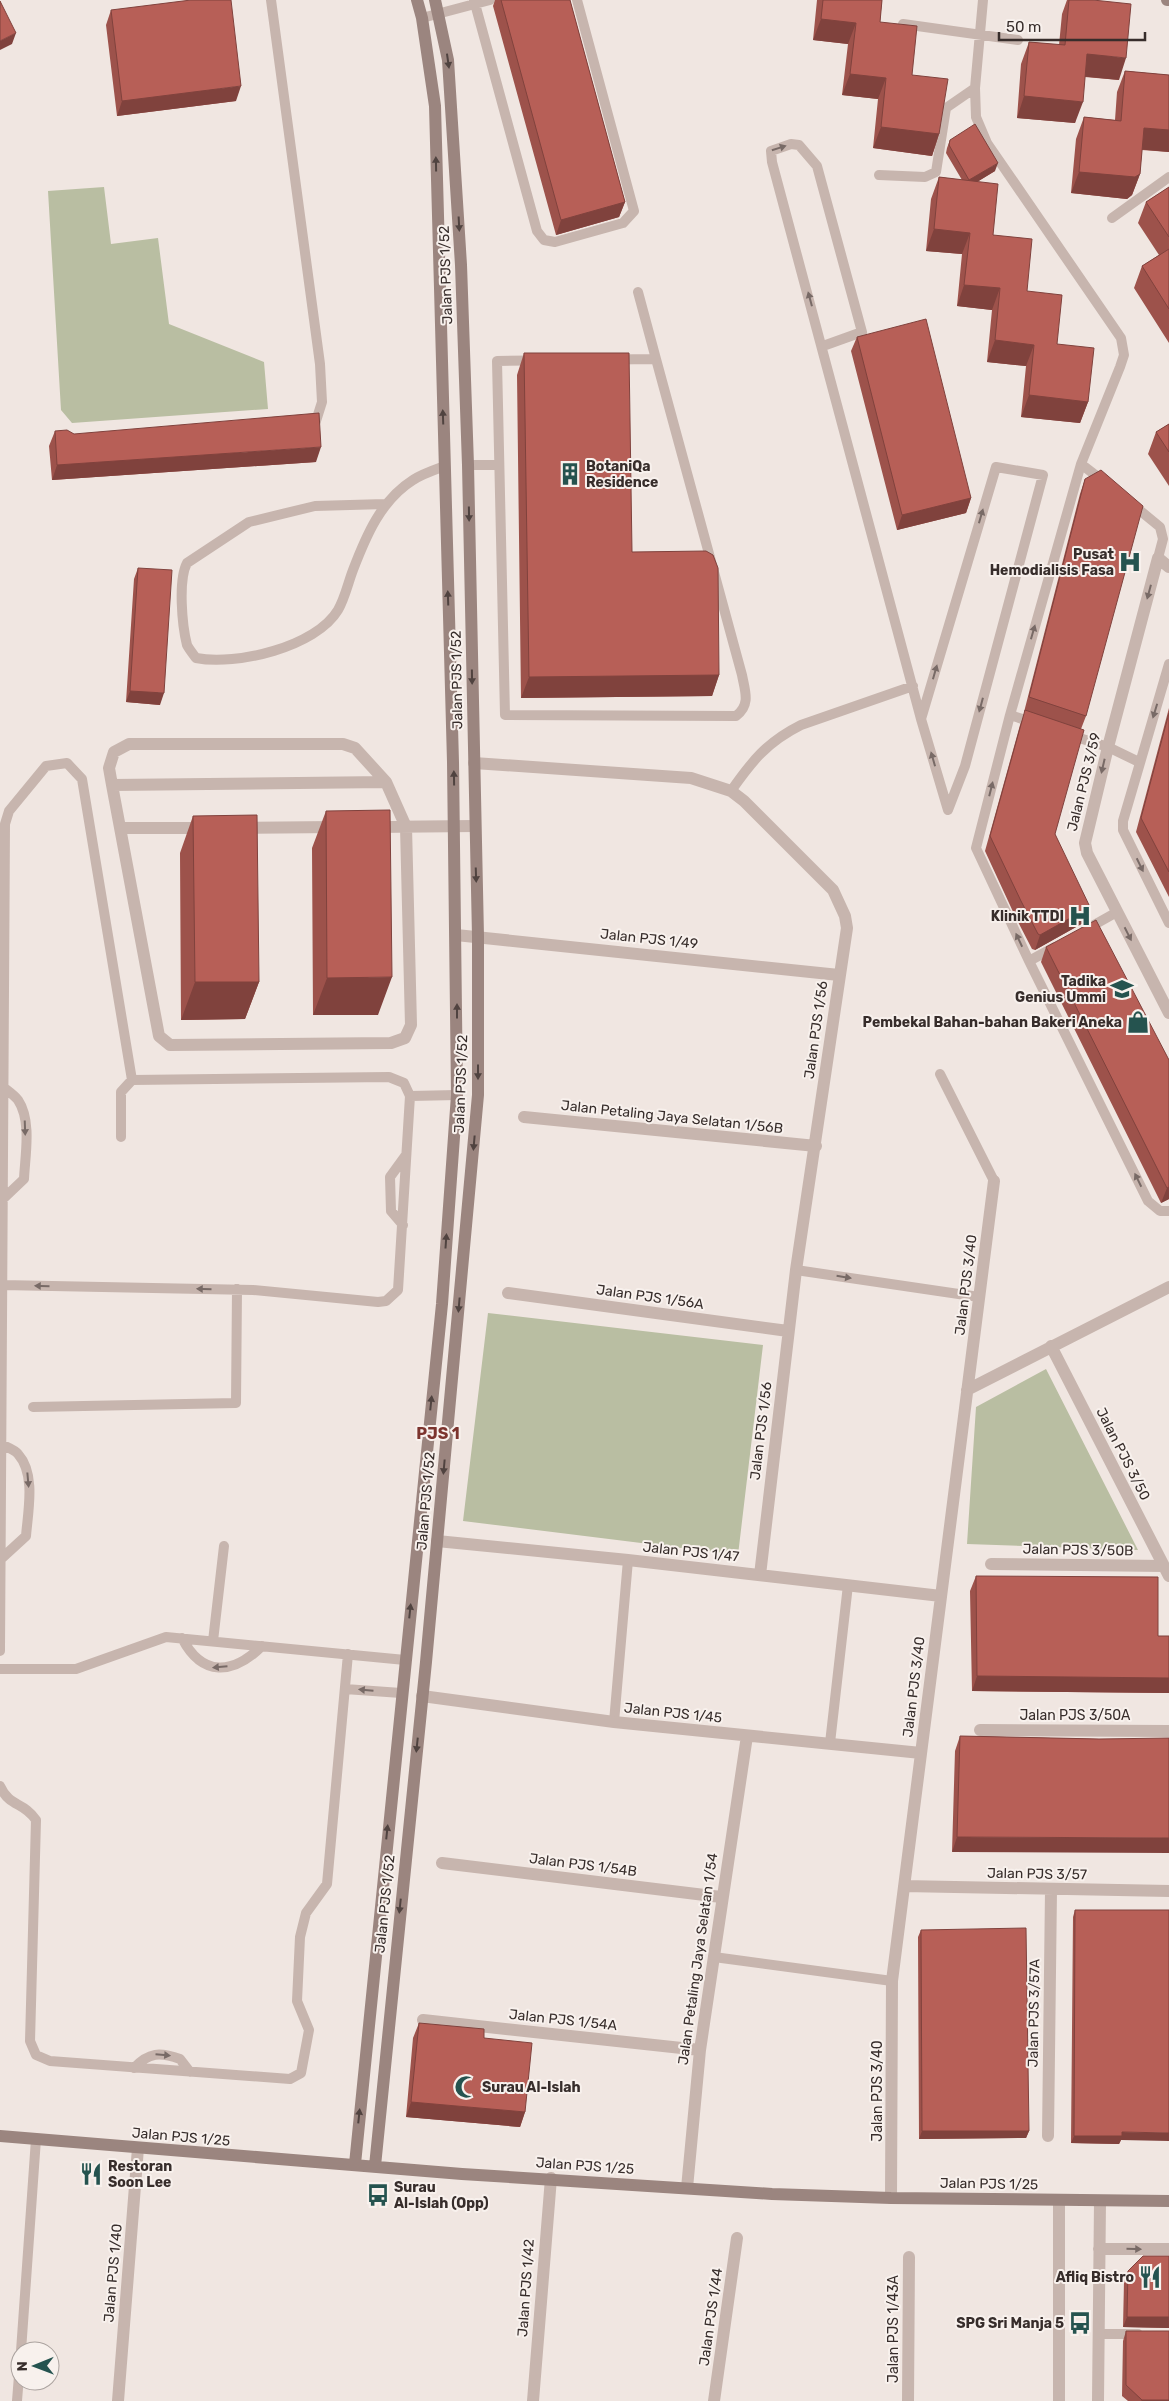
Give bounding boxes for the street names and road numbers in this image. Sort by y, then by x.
street label: Jalan PJS 1/52 [436,225,456,325]
street label: Jalan PJS 1/52 [448,631,466,729]
street label: Jalan PJS 3/59 [1064,731,1104,833]
street label: Jalan PJS 1/49 [599,925,699,953]
street label: Jalan PJS 1/56 [801,980,831,1080]
street label: Jalan PJS 1/52 [451,1034,471,1134]
street label: Jalan Petaling Jaya Selatan 1/56B [560,1097,784,1137]
street label: Jalan PJS 3/40 [951,1234,981,1336]
street label: Jalan PJS 1/56A [595,1281,705,1313]
street label: Jalan PJS 1/56 [747,1381,775,1481]
street label: Jalan PJS 3/50 [1092,1405,1154,1503]
street label: Jalan PJS 1/52 [413,1451,439,1551]
street label: Jalan PJS 1/47 [642,1538,740,1566]
street label: Jalan PJS 3/50B [1022,1541,1134,1559]
street label: Jalan PJS 3/40 [899,1636,929,1738]
street label: Jalan PJS 1/45 [623,1699,723,1727]
street label: Jalan PJS 3/50A [1019,1707,1131,1724]
street label: Jalan PJS 1/54B [528,1850,638,1880]
street label: Jalan Petaling Jaya Selatan 1/54 [675,1852,721,2066]
street label: Jalan PJS 1/52 [371,1854,399,1954]
street label: Jalan PJS 3/57 [987,1865,1087,1883]
street label: Jalan PJS 3/57A [1025,1958,1043,2067]
street label: Jalan PJS 1/54A [508,2006,618,2034]
street label: Jalan PJS 3/40 [869,2040,886,2142]
street label: Jalan PJS 1/25 [131,2124,231,2150]
street label: Jalan PJS 1/25 [535,2154,635,2178]
street label: Jalan PJS 1/25 [940,2175,1038,2193]
street label: Jalan PJS 1/40 [100,2223,126,2323]
street label: Jalan PJS 1/42 [514,2238,538,2338]
street label: Jalan PJS 1/44 [696,2267,726,2367]
street label: Jalan PJS 1/43A [885,2274,902,2383]

